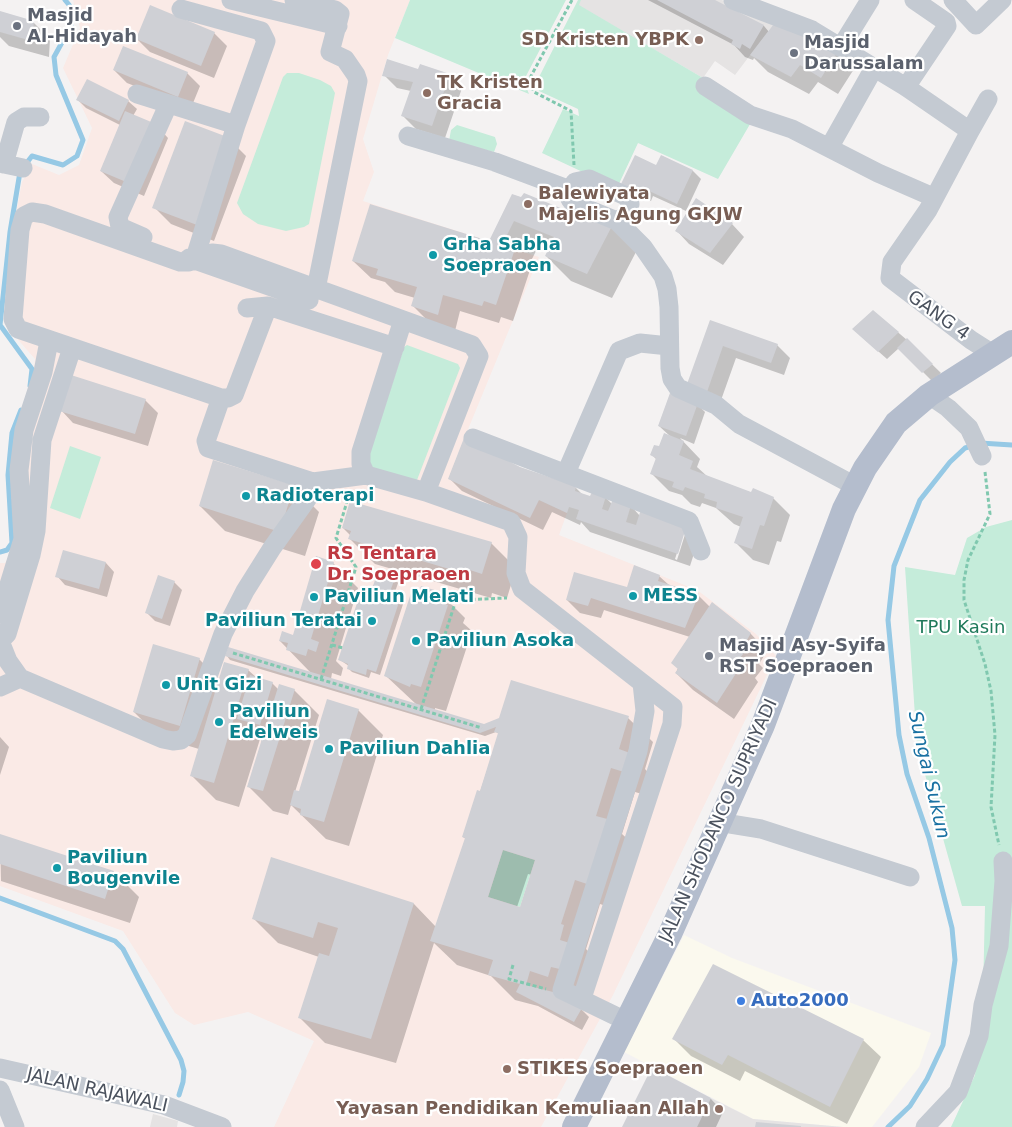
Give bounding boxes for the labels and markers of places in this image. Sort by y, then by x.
place label: Masjid Al-Hidayah [27,5,137,48]
marker: Masjid Al-Hidayah [11,20,23,32]
place label: SD Kristen YBPK [521,29,689,51]
place label: Masjid Darussalam [804,32,923,74]
marker: SD Kristen YBPK [693,34,705,46]
marker: Masjid Darussalam [788,47,800,59]
place label: TK Kristen Gracia [437,72,543,115]
marker: TK Kristen Gracia [421,87,433,99]
place label: Balewiyata Majelis Agung GKJW [538,183,743,225]
marker: Balewiyata Majelis Agung GKJW [522,198,534,210]
place label: Grha Sabha Soepraoen [443,234,561,276]
marker: Grha Sabha Soepraoen [427,249,439,261]
place label: Radioterapi [256,485,374,507]
marker: Radioterapi [240,490,252,502]
place label: RS Tentara Dr. Soepraoen [327,543,470,586]
marker: RS Tentara Dr. Soepraoen [309,557,323,571]
place label: MESS [643,585,698,607]
place label: Paviliun Melati [324,586,474,608]
marker: MESS [627,590,639,602]
marker: Paviliun Melati [308,591,320,603]
place label: Paviliun Teratai [205,610,362,632]
marker: Paviliun Teratai [366,615,378,627]
place label: Paviliun Asoka [426,630,574,652]
marker: Paviliun Asoka [410,635,422,647]
place label: Masjid Asy-Syifa RST Soepraoen [719,635,886,678]
marker: Masjid Asy-Syifa RST Soepraoen [703,650,715,662]
place label: Unit Gizi [176,674,262,696]
marker: Unit Gizi [160,679,172,691]
place label: Paviliun Edelweis [229,701,318,744]
marker: Paviliun Edelweis [213,716,225,728]
place label: Paviliun Dahlia [339,738,490,760]
marker: Paviliun Dahlia [323,743,335,755]
place label: Paviliun Bougenvile [67,847,180,890]
marker: Paviliun Bougenvile [51,862,63,874]
place label: Auto2000 [751,990,849,1012]
marker: Auto2000 [735,995,747,1007]
place label: STIKES Soepraoen [517,1058,703,1080]
marker: STIKES Soepraoen [501,1063,513,1075]
place label: Yayasan Pendidikan Kemuliaan Allah [336,1098,709,1120]
marker: Yayasan Pendidikan Kemuliaan Allah [713,1103,725,1115]

